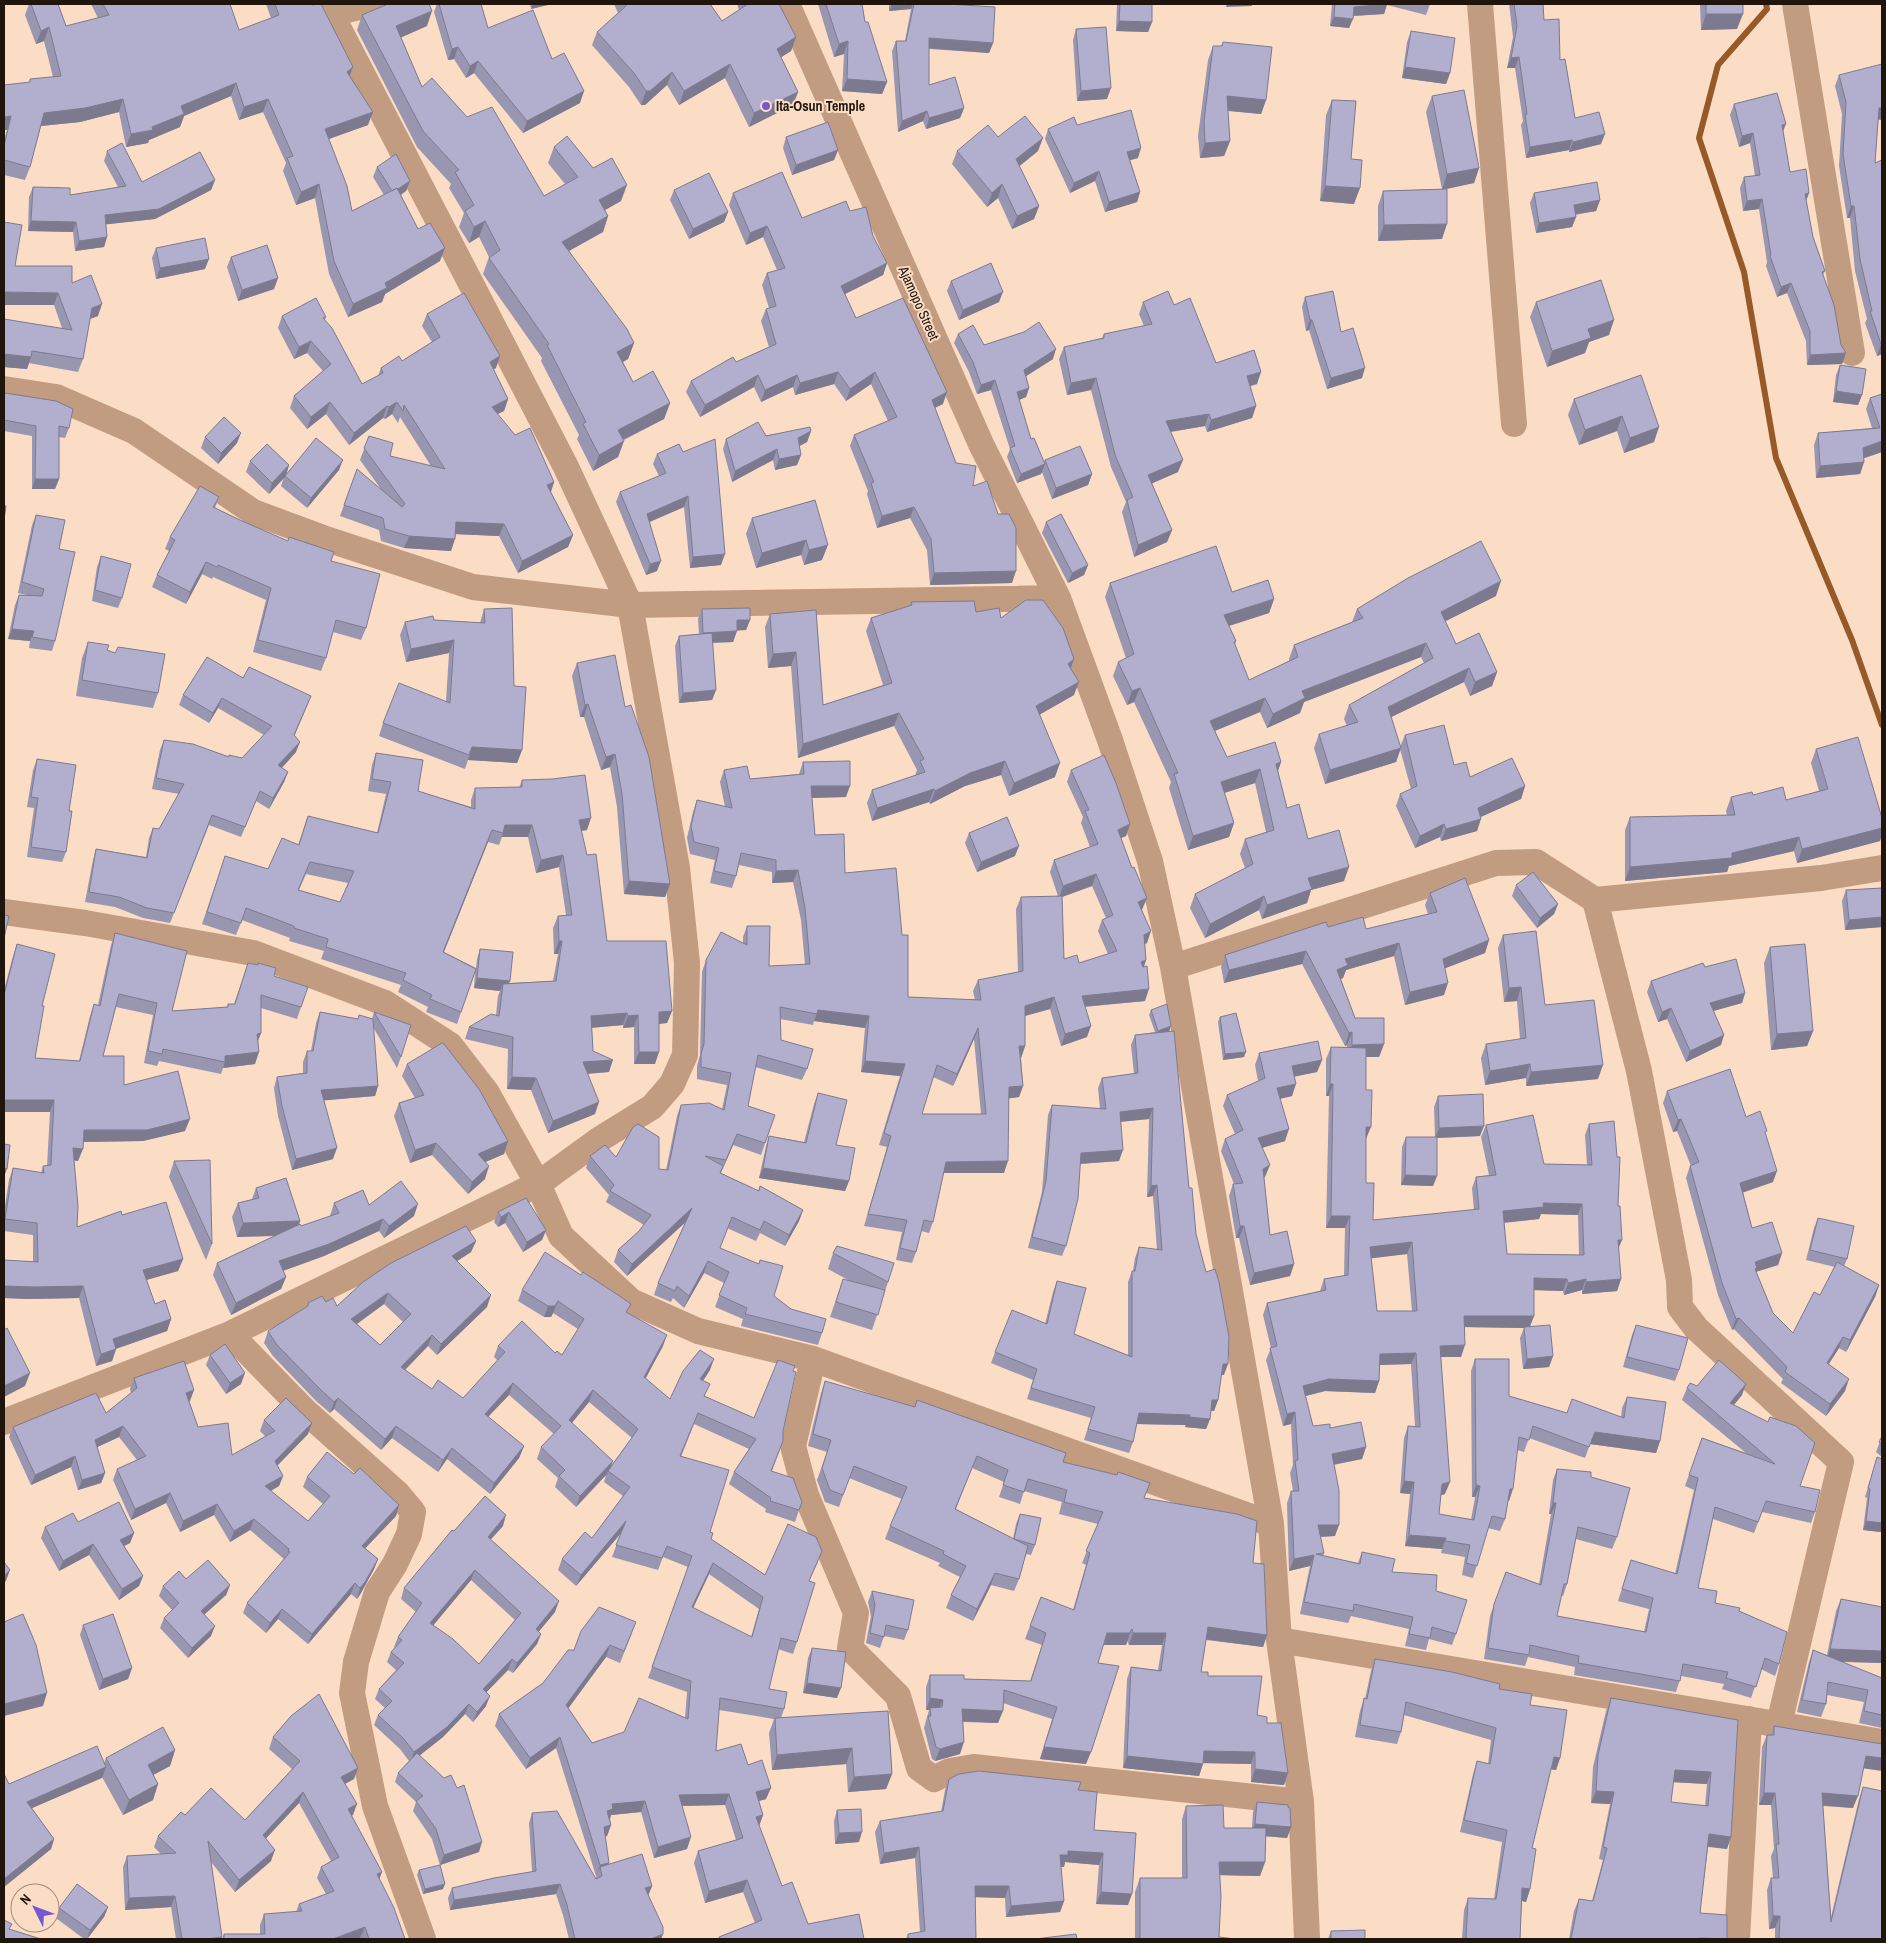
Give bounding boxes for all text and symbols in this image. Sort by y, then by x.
place label: Ita-Osun Temple [776,97,865,115]
marker: Ita-Osun Temple [760,100,772,112]
street label: Ajamopo Street [894,262,943,343]
north arrow [10,1883,60,1933]
text: N [16,1890,35,1908]

